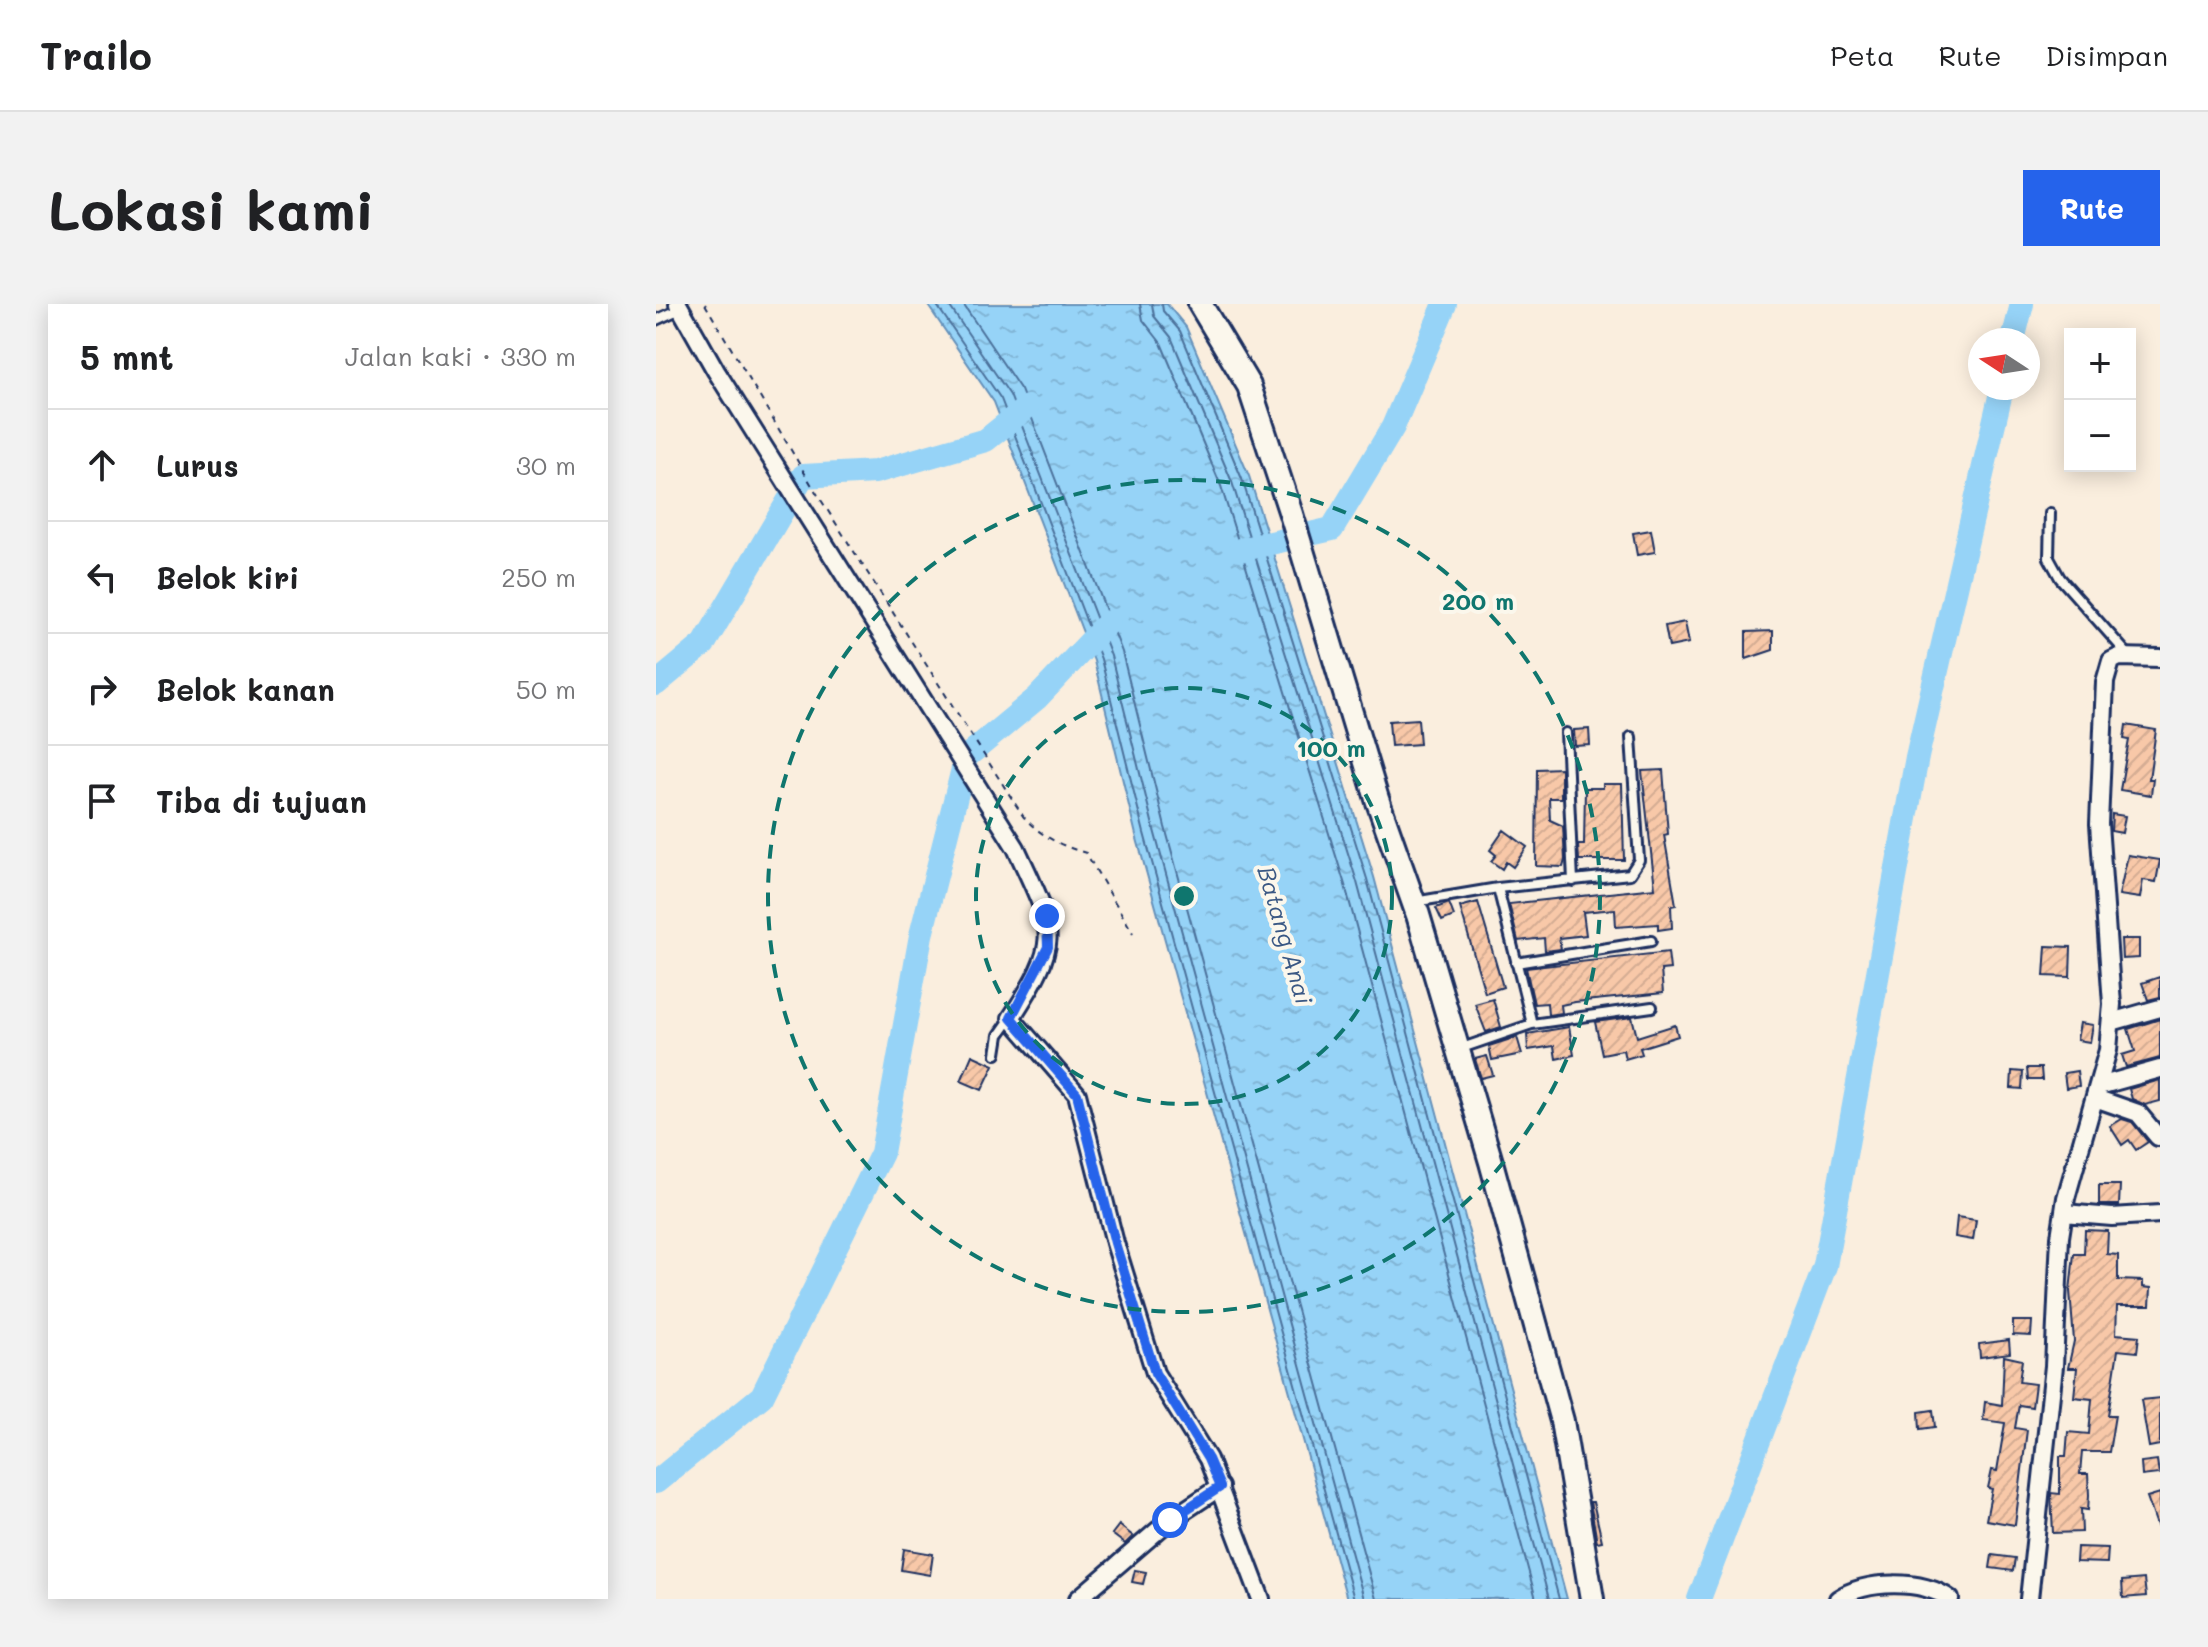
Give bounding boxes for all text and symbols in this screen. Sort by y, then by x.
text: Trailo [40,30,152,80]
text: Peta [1830,37,1895,73]
text: Rute [1939,37,2001,73]
text: Disimpan [2045,37,2168,73]
button: Rute [2023,170,2160,246]
text: Lokasi kami [48,172,374,245]
north arrow [1968,328,2040,400]
map controls [2064,328,2136,472]
button: + [2064,328,2136,400]
text: 5 mnt [80,334,174,379]
text: Jalan kaki · 330 m [345,339,576,373]
button: − [2064,400,2136,472]
icon: ahead [80,443,124,487]
text: Lurus [156,445,239,485]
text: 30 m [516,448,576,482]
icon: left [80,555,124,599]
text: Belok kiri [156,557,299,597]
text: 250 m [501,560,576,594]
text: 200 m [1442,585,1514,616]
icon: right [80,667,124,711]
text: Belok kanan [156,669,335,709]
text: 50 m [516,672,576,706]
text: 100 m [1296,732,1366,763]
icon: arrive [80,779,124,823]
text: Tiba di tujuan [156,781,367,821]
water label: Batang Anai [1251,862,1321,1008]
centre of rings [1170,882,1198,910]
route end [1029,898,1065,934]
route start [1152,1502,1188,1538]

